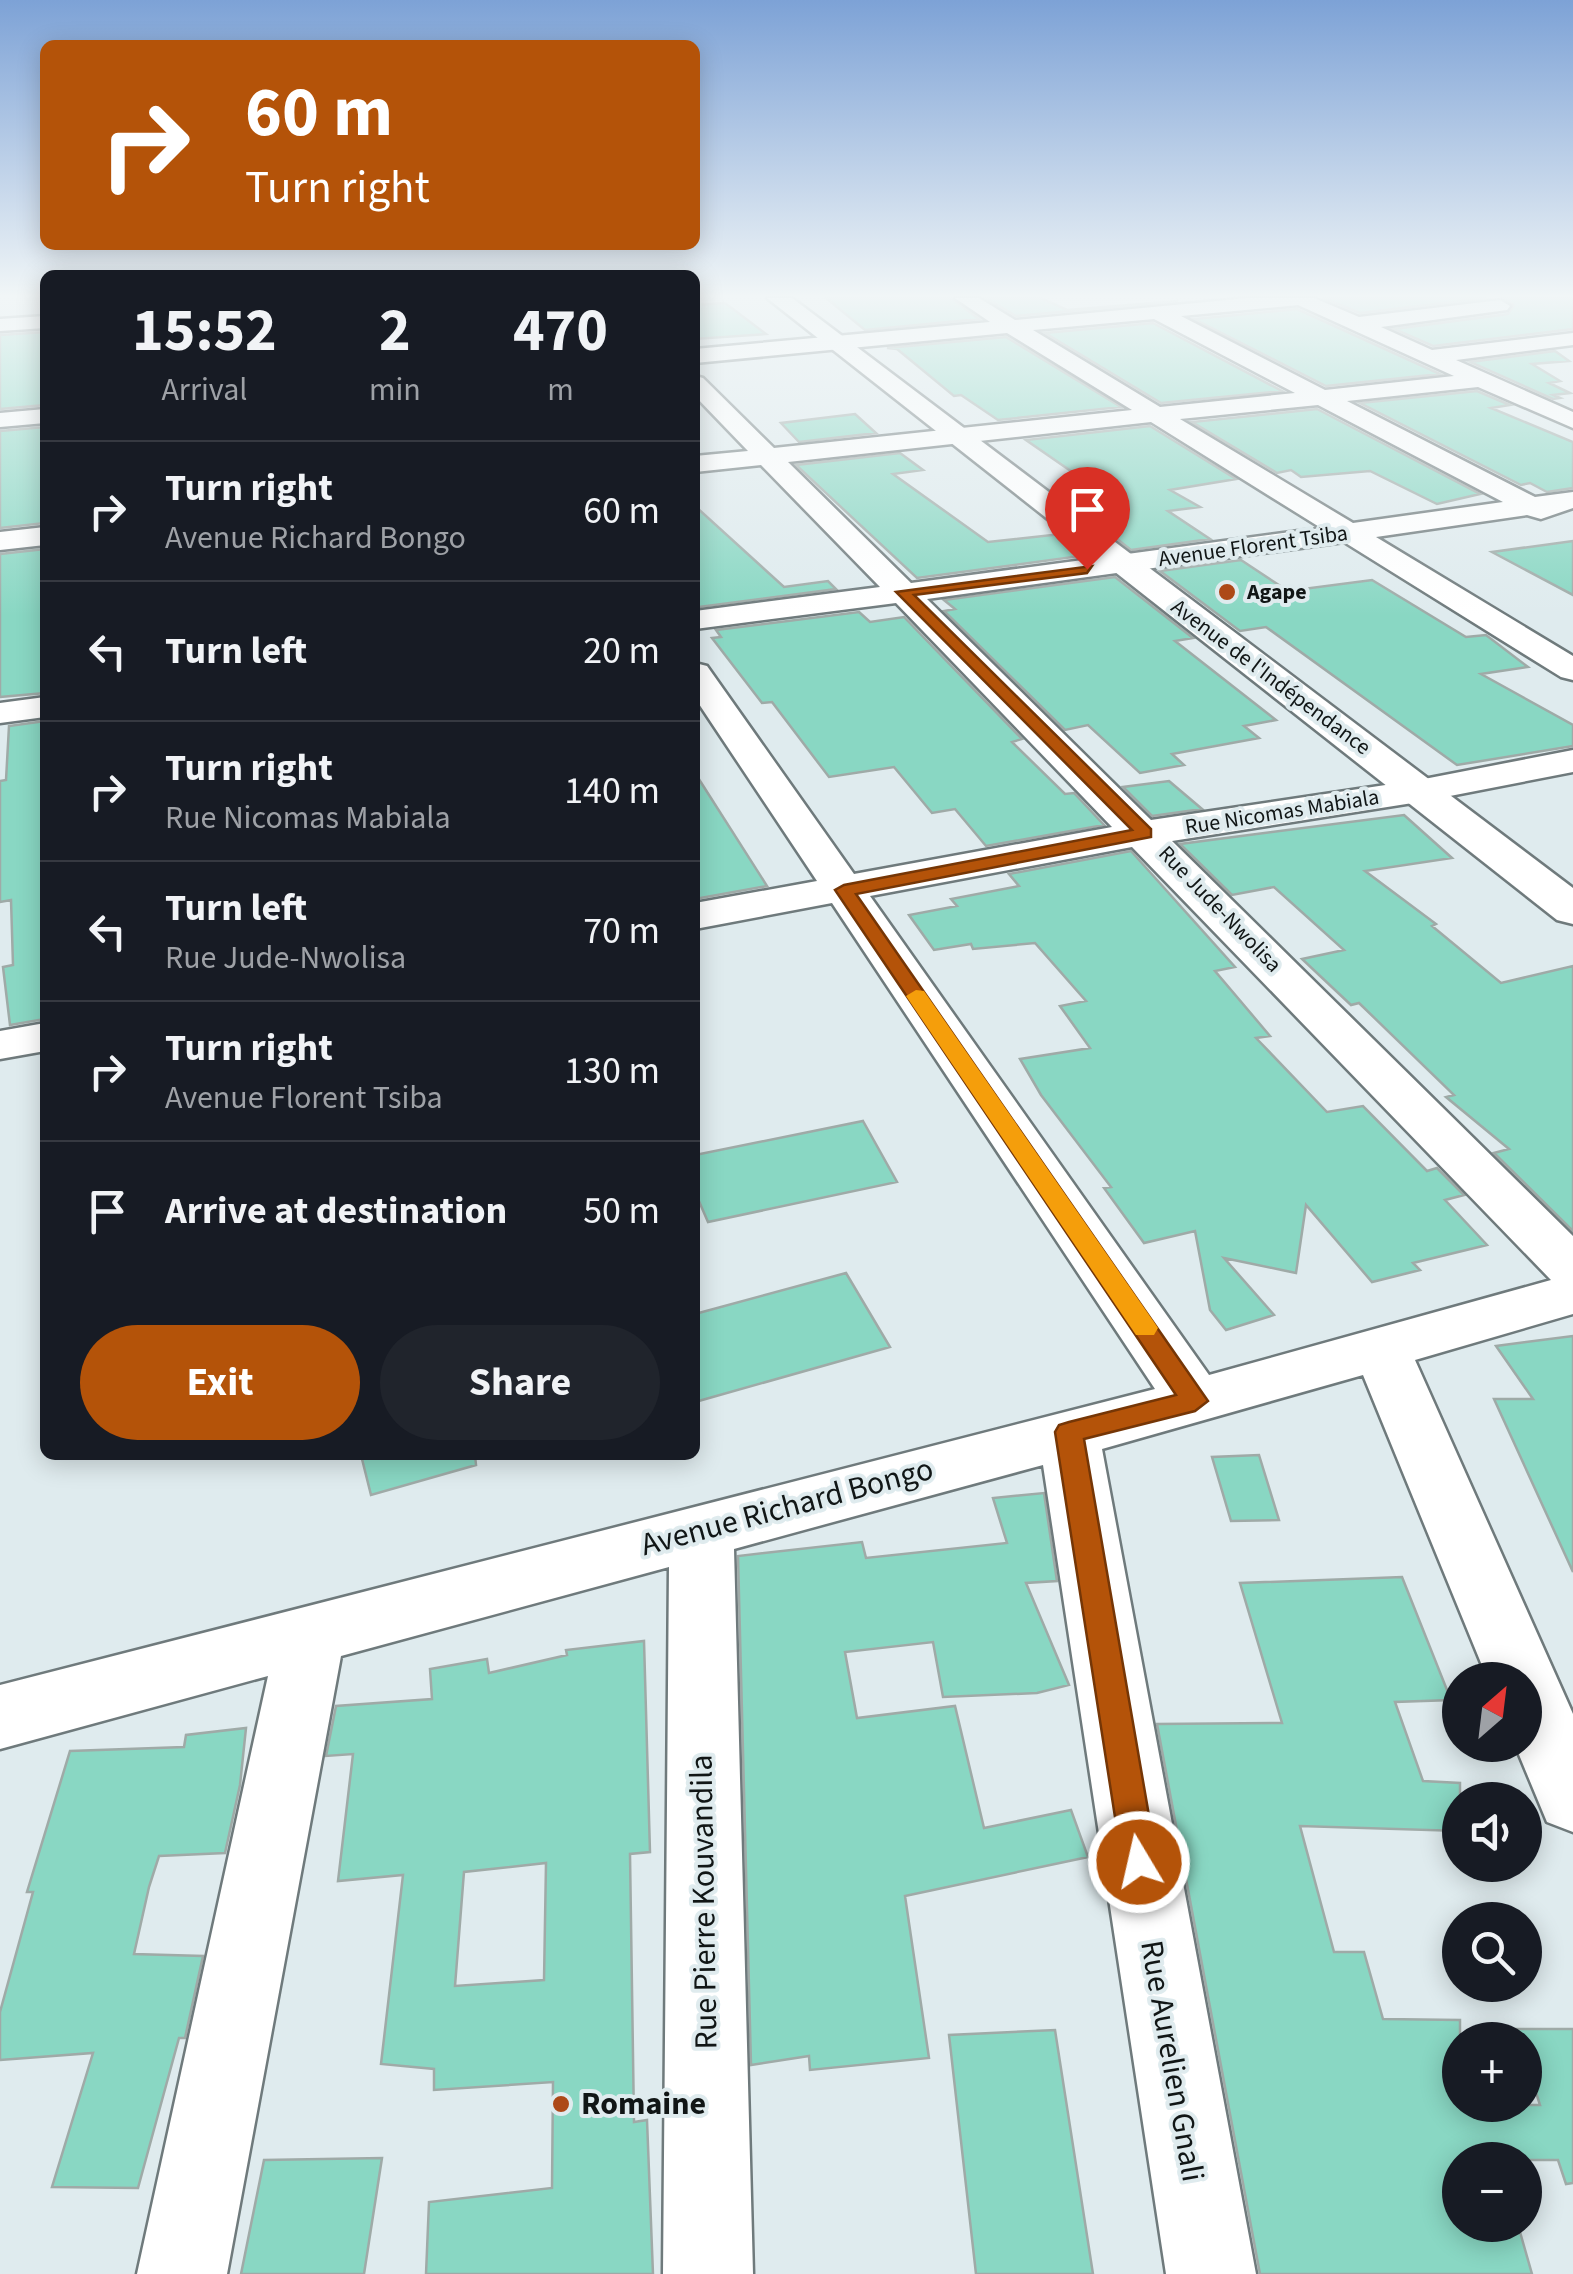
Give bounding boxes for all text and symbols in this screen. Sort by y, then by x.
text: 60 m [245,63,393,163]
icon: right [80,80,210,210]
text: Turn right [245,156,430,220]
text: 15:52 [132,289,277,374]
text: 2 [379,289,411,374]
text: 470 [513,289,608,374]
text: Arrival [161,367,247,413]
text: min [369,367,421,413]
text: m [547,367,574,413]
text: Turn right [165,461,333,515]
pin [1045,467,1130,570]
icon: arrive [1060,482,1115,537]
icon: right [80,484,135,539]
text: 60 m [583,484,660,538]
text: Avenue Richard Bongo [165,515,466,561]
street label: Avenue Florent Tsiba [1156,517,1350,575]
place label: Agape [1246,576,1307,608]
marker: Agape [1216,581,1238,603]
street label: Avenue de l'Indépendance [1164,591,1378,763]
icon: left [80,624,135,679]
text: Turn left [165,624,307,678]
text: 20 m [583,624,660,678]
text: Turn right [165,741,333,795]
icon: right [80,764,135,819]
text: 140 m [564,764,660,818]
street label: Rue Nicomas Mabiala [1183,781,1381,843]
text: Rue Nicomas Mabiala [165,795,451,841]
street label: Rue Jude-Nwolisa [1151,838,1289,980]
text: Turn left [165,881,307,935]
icon: left [80,904,135,959]
text: 70 m [583,904,660,958]
text: Rue Jude-Nwolisa [165,935,406,981]
text: Turn right [165,1021,333,1075]
icon: right [80,1044,135,1099]
text: 130 m [564,1044,660,1098]
text: Avenue Florent Tsiba [165,1075,443,1121]
icon: arrive [80,1184,135,1239]
text: Arrive at destination [165,1184,507,1238]
text: 50 m [583,1184,660,1238]
button: Exit [80,1325,360,1440]
button: Share [380,1325,660,1440]
street label: Avenue Richard Bongo [636,1446,938,1568]
north arrow [1442,1662,1542,1762]
map controls [1442,1662,1542,2242]
street label: Rue Pierre Kouvandila [678,1754,730,2050]
button: sound [1442,1782,1542,1882]
position arrow [1087,1810,1191,1914]
button: search [1442,1902,1542,2002]
street label: Rue Aurelien Gnali [1128,1937,1216,2185]
button: + [1442,2022,1542,2122]
place label: Romaine [581,2081,706,2127]
marker: Romaine [550,2093,572,2115]
button: − [1442,2142,1542,2242]

